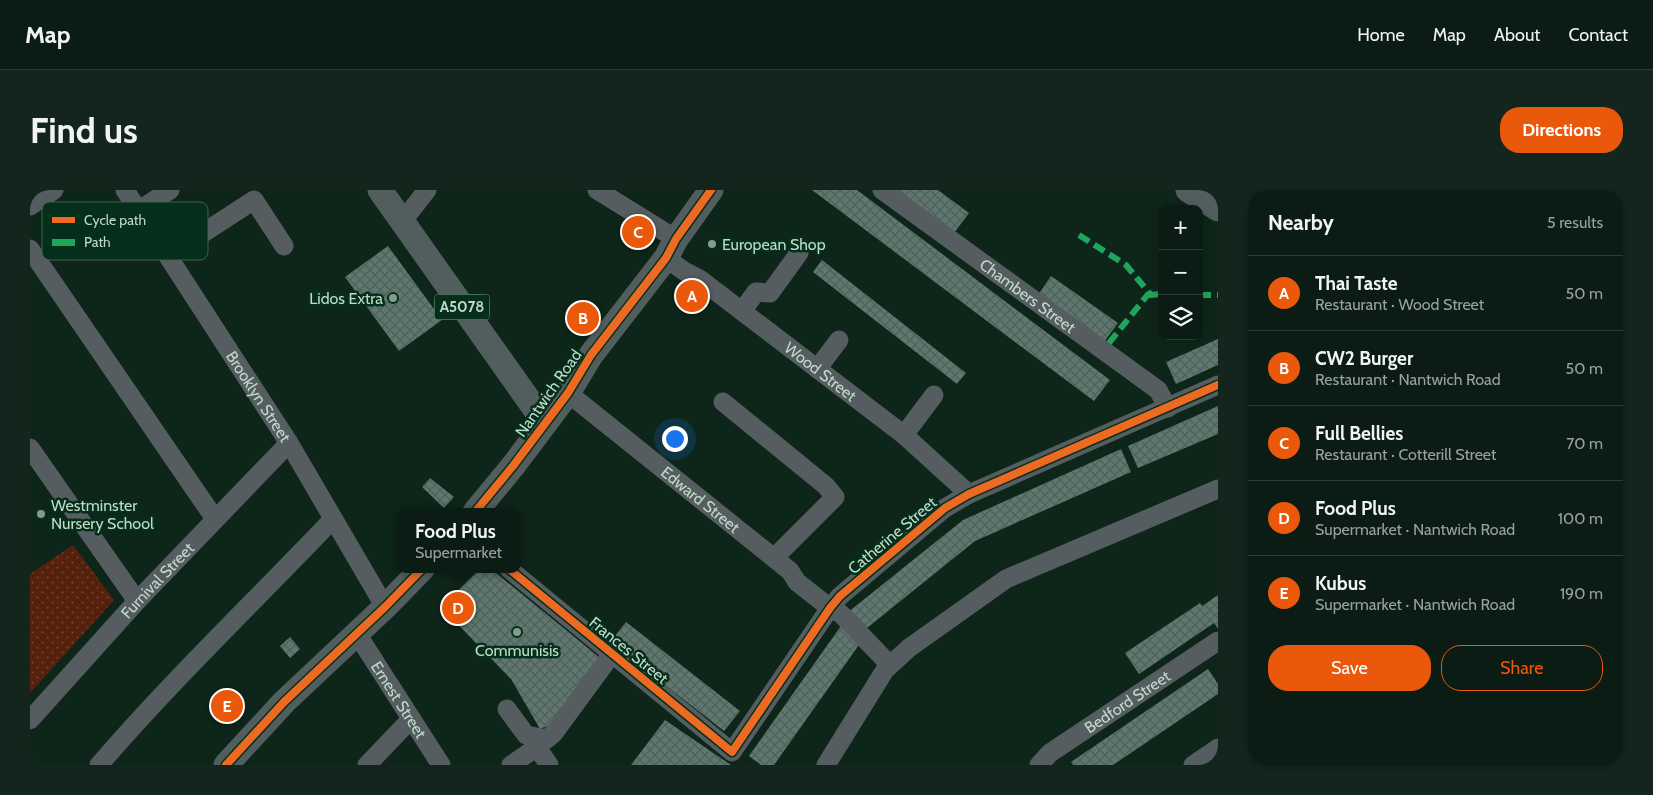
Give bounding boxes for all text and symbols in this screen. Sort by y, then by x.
text: Map [25,20,71,49]
text: Home [1357,24,1405,46]
text: Map [1433,24,1466,46]
text: About [1494,24,1540,46]
text: Contact [1568,24,1628,46]
button: Directions [1500,107,1623,153]
text: Find us [30,109,138,152]
legend [42,202,208,260]
map controls [1158,205,1203,340]
button: + [1158,205,1203,250]
text: Nearby [1268,210,1334,235]
text: Cycle path [84,211,146,229]
pin: C [622,213,654,251]
text: 5 results [1547,213,1603,232]
text: Path [84,233,111,251]
place label: European Shop [722,235,826,254]
marker: European Shop [706,238,718,250]
button: − [1158,250,1203,295]
street label: Chambers Street [976,255,1080,337]
text: Thai Taste [1315,272,1398,295]
pin: A [676,277,708,315]
text: A [1279,284,1289,303]
text: 50 m [1566,284,1603,303]
place label: Lidos Extra [309,289,383,308]
marker: Lidos Extra [387,292,399,304]
road number: A5078 [434,294,490,320]
button: layers [1158,295,1203,340]
text: Restaurant · Wood Street [1315,295,1484,314]
pin: B [567,299,599,337]
street label: Wood Street [780,338,861,406]
street label: Nantwich Road [511,346,586,441]
text: CW2 Burger [1315,347,1413,370]
street label: Brooklyn Street [222,348,295,446]
text: B [1279,359,1289,378]
text: 50 m [1566,359,1603,378]
text: Restaurant · Nantwich Road [1315,370,1501,389]
text: Full Bellies [1315,422,1403,445]
your location [662,426,688,452]
text: C [1279,434,1289,453]
text: 70 m [1566,434,1603,453]
text: Restaurant · Cotterill Street [1315,445,1496,464]
street label: Edward Street [657,463,744,537]
street label: Catherine Street [844,492,941,578]
place label: Westminster Nursery School [51,496,154,533]
text: Food Plus [1315,497,1396,520]
marker: Westminster Nursery School [35,508,47,520]
popup [396,508,521,573]
text: D [1278,509,1290,528]
text: 100 m [1558,509,1603,528]
text: Food Plus [415,520,496,543]
text: Supermarket · Nantwich Road [1315,520,1515,539]
street label: Furnival Street [117,538,199,622]
text: Supermarket [415,543,502,562]
text: Kubus [1315,572,1366,595]
text: E [1279,584,1289,603]
text: 190 m [1560,584,1603,603]
pin: D [442,589,474,627]
text: Supermarket · Nantwich Road [1315,595,1515,614]
street label: Frances Street [585,613,672,688]
marker: Communisis [511,626,523,638]
place label: Communisis [475,641,559,660]
button: Save [1268,645,1431,691]
button: Share [1441,645,1603,691]
street label: Ernest Street [367,658,431,743]
street label: Bedford Street [1081,666,1174,737]
pin: E [211,687,243,725]

